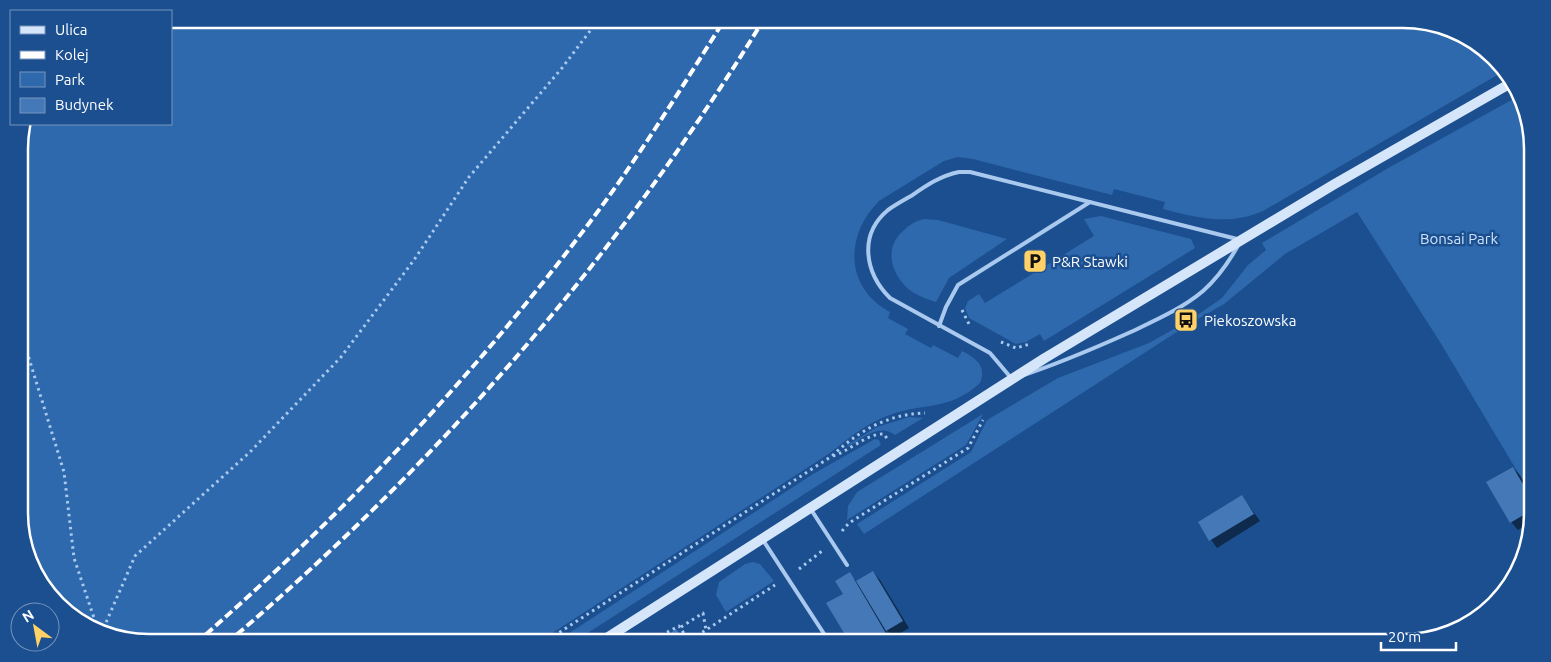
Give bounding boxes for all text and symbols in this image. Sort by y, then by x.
legend [10,10,172,125]
text: Ulica [55,21,87,38]
text: Kolej [55,46,89,63]
text: Park [55,71,85,88]
text: Budynek [55,96,114,113]
park label: Bonsai Park [1420,230,1498,247]
parking icon: P&R Stawki [1022,248,1048,274]
place label: P&R Stawki [1052,253,1128,270]
bus stop icon: Piekoszowska [1173,307,1199,333]
place label: Piekoszowska [1204,312,1296,329]
north arrow [10,602,60,652]
text: N [19,606,37,626]
scale bar [1381,620,1456,652]
text: 20 m [1388,628,1421,645]

